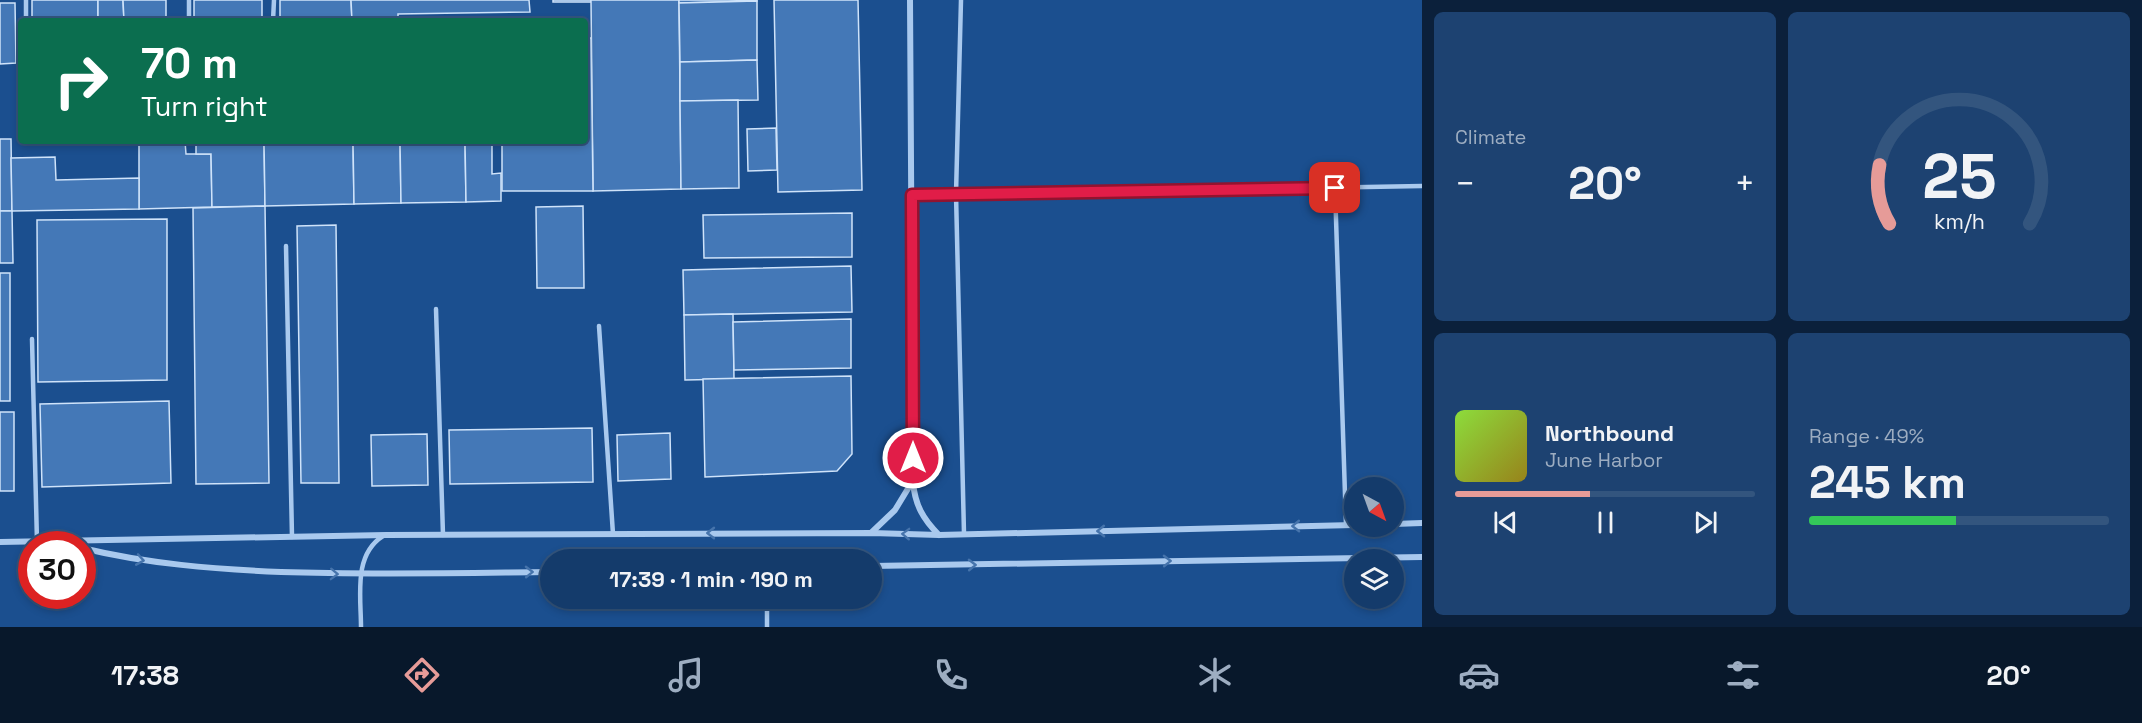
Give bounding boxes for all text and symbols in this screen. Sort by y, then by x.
text: 70 m [141,37,238,90]
icon: right [42,42,120,120]
text: Turn right [141,89,268,124]
text: Climate [1455,124,1526,150]
text: 25 [1922,137,1996,216]
text: 20° [1568,155,1642,212]
pin [1309,162,1360,213]
text: − [1455,163,1475,205]
text: + [1735,163,1755,205]
icon: arrive [1318,171,1351,204]
text: km/h [1933,208,1985,235]
text: Northbound [1545,419,1674,447]
text: Range · 49% [1809,423,1924,449]
position arrow [881,426,945,490]
text: June Harbor [1545,447,1663,473]
text: 245 km [1809,454,1966,511]
north arrow [1344,477,1404,537]
map controls [1344,477,1404,609]
icon: previous [1489,506,1522,539]
icon: pause [1589,506,1622,539]
icon: next [1689,506,1722,539]
one-way arrow [1292,520,1301,533]
one-way arrow [1097,525,1106,537]
one-way arrow [707,527,716,539]
one-way arrow [902,528,911,540]
speed limit sign: 30 [18,531,96,609]
button: layers [1344,549,1404,609]
one-way arrow [134,553,144,566]
one-way arrow [1162,555,1171,568]
one-way arrow [967,558,976,571]
text: 17:39 · 1 min · 190 m [609,565,813,593]
one-way arrow [525,566,534,578]
one-way arrow [330,567,339,580]
icon: directions [401,654,443,696]
icon: music [665,654,707,696]
icon: phone [930,654,972,696]
icon: climate [1194,654,1236,696]
icon: car [1458,654,1500,696]
icon: filters [1722,654,1764,696]
text: 17:38 [111,658,179,693]
text: 20° [1987,658,2031,693]

